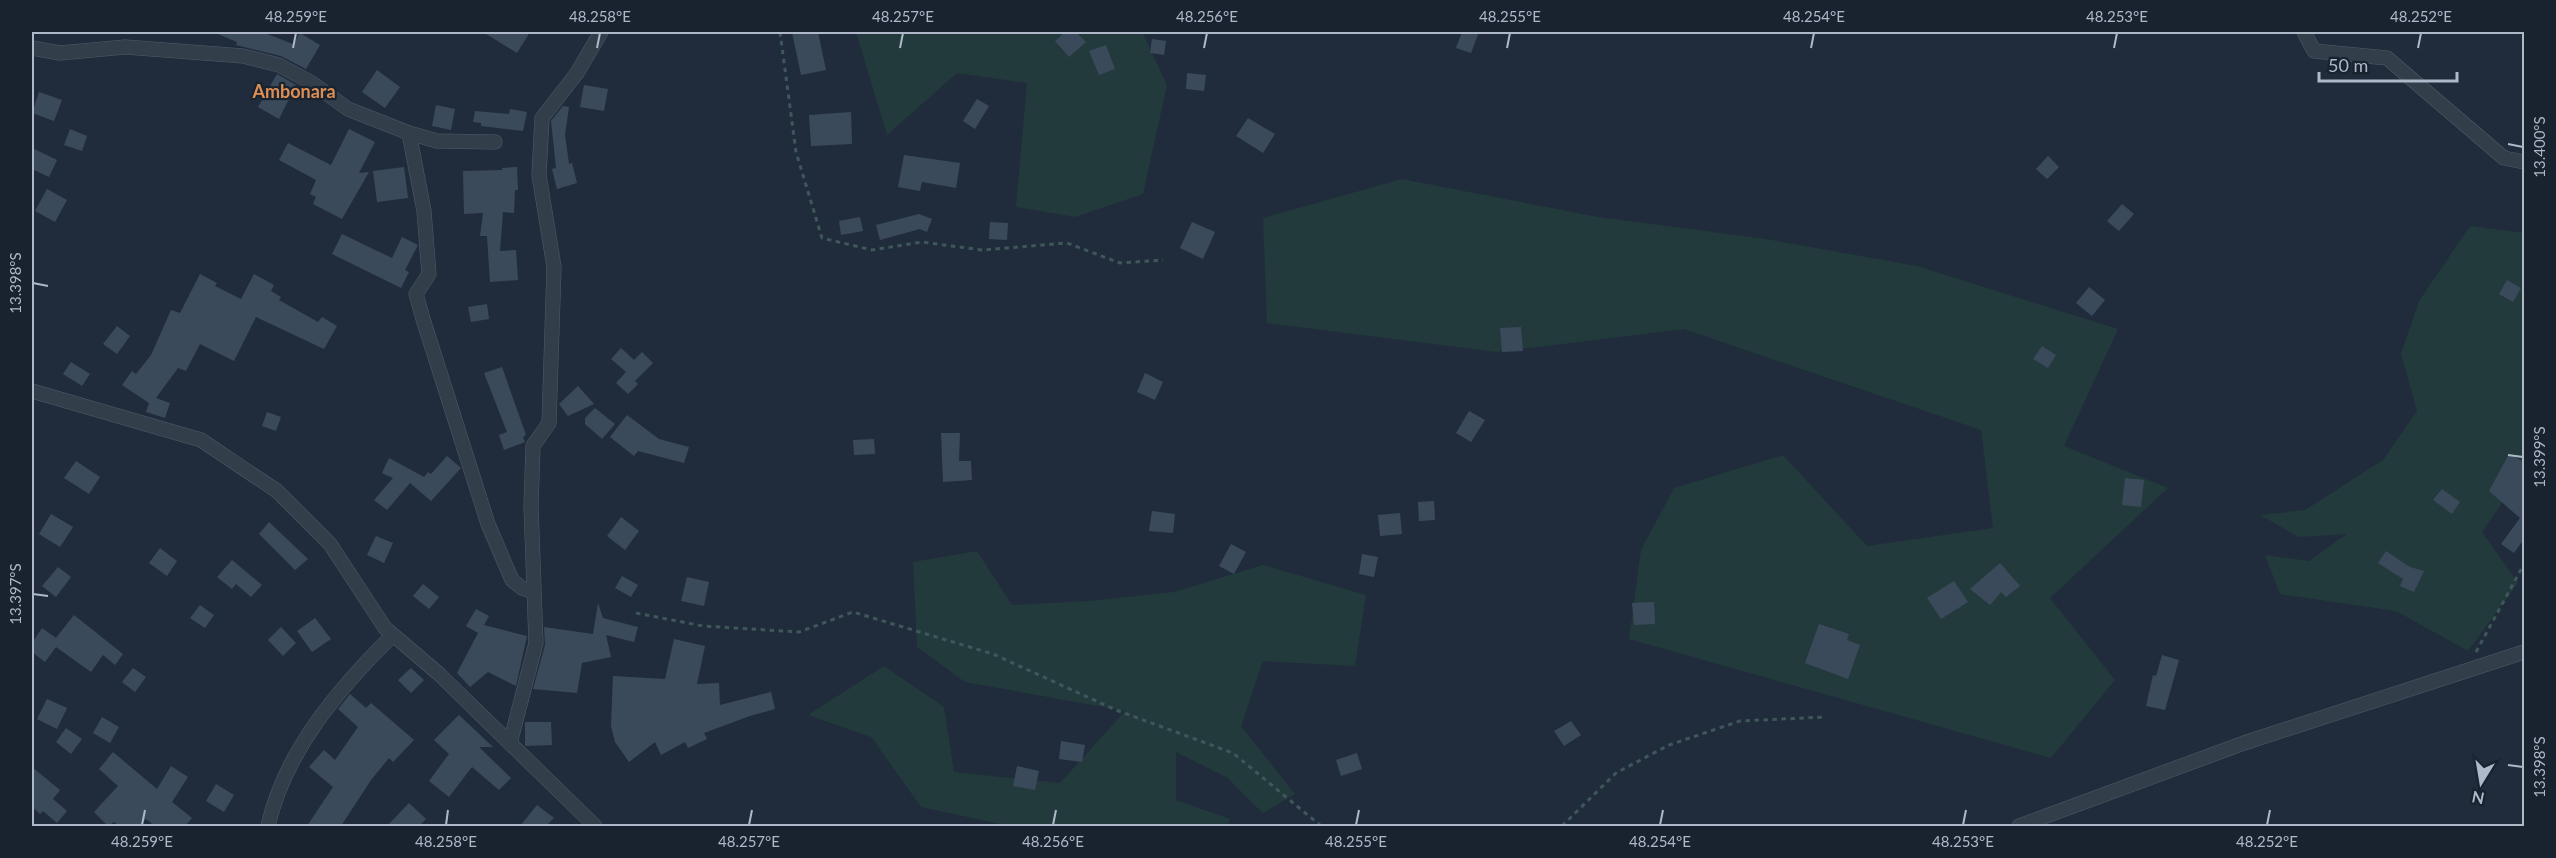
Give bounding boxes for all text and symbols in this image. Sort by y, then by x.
text: 48.259°E [265,7,327,25]
text: 48.258°E [569,7,631,25]
text: 48.257°E [872,7,934,25]
text: 48.256°E [1176,7,1238,25]
text: 48.255°E [1479,7,1541,25]
text: 48.254°E [1783,7,1845,25]
text: 48.253°E [2086,7,2148,25]
text: 48.252°E [2390,7,2452,25]
scale bar [2319,45,2457,83]
text: 50 m [2328,54,2368,76]
district label: Ambonara [251,80,336,102]
text: 13.400°S [2530,116,2548,178]
text: 13.398°S [6,252,24,314]
text: 13.399°S [2530,426,2548,488]
text: 13.397°S [6,563,24,625]
text: 13.398°S [2530,736,2548,798]
north arrow [2451,753,2511,813]
text: N [2470,788,2486,809]
text: 48.259°E [111,832,173,850]
text: 48.258°E [415,832,477,850]
text: 48.257°E [718,832,780,850]
text: 48.256°E [1022,832,1084,850]
text: 48.255°E [1325,832,1387,850]
text: 48.254°E [1629,832,1691,850]
text: 48.253°E [1932,832,1994,850]
text: 48.252°E [2236,832,2298,850]

